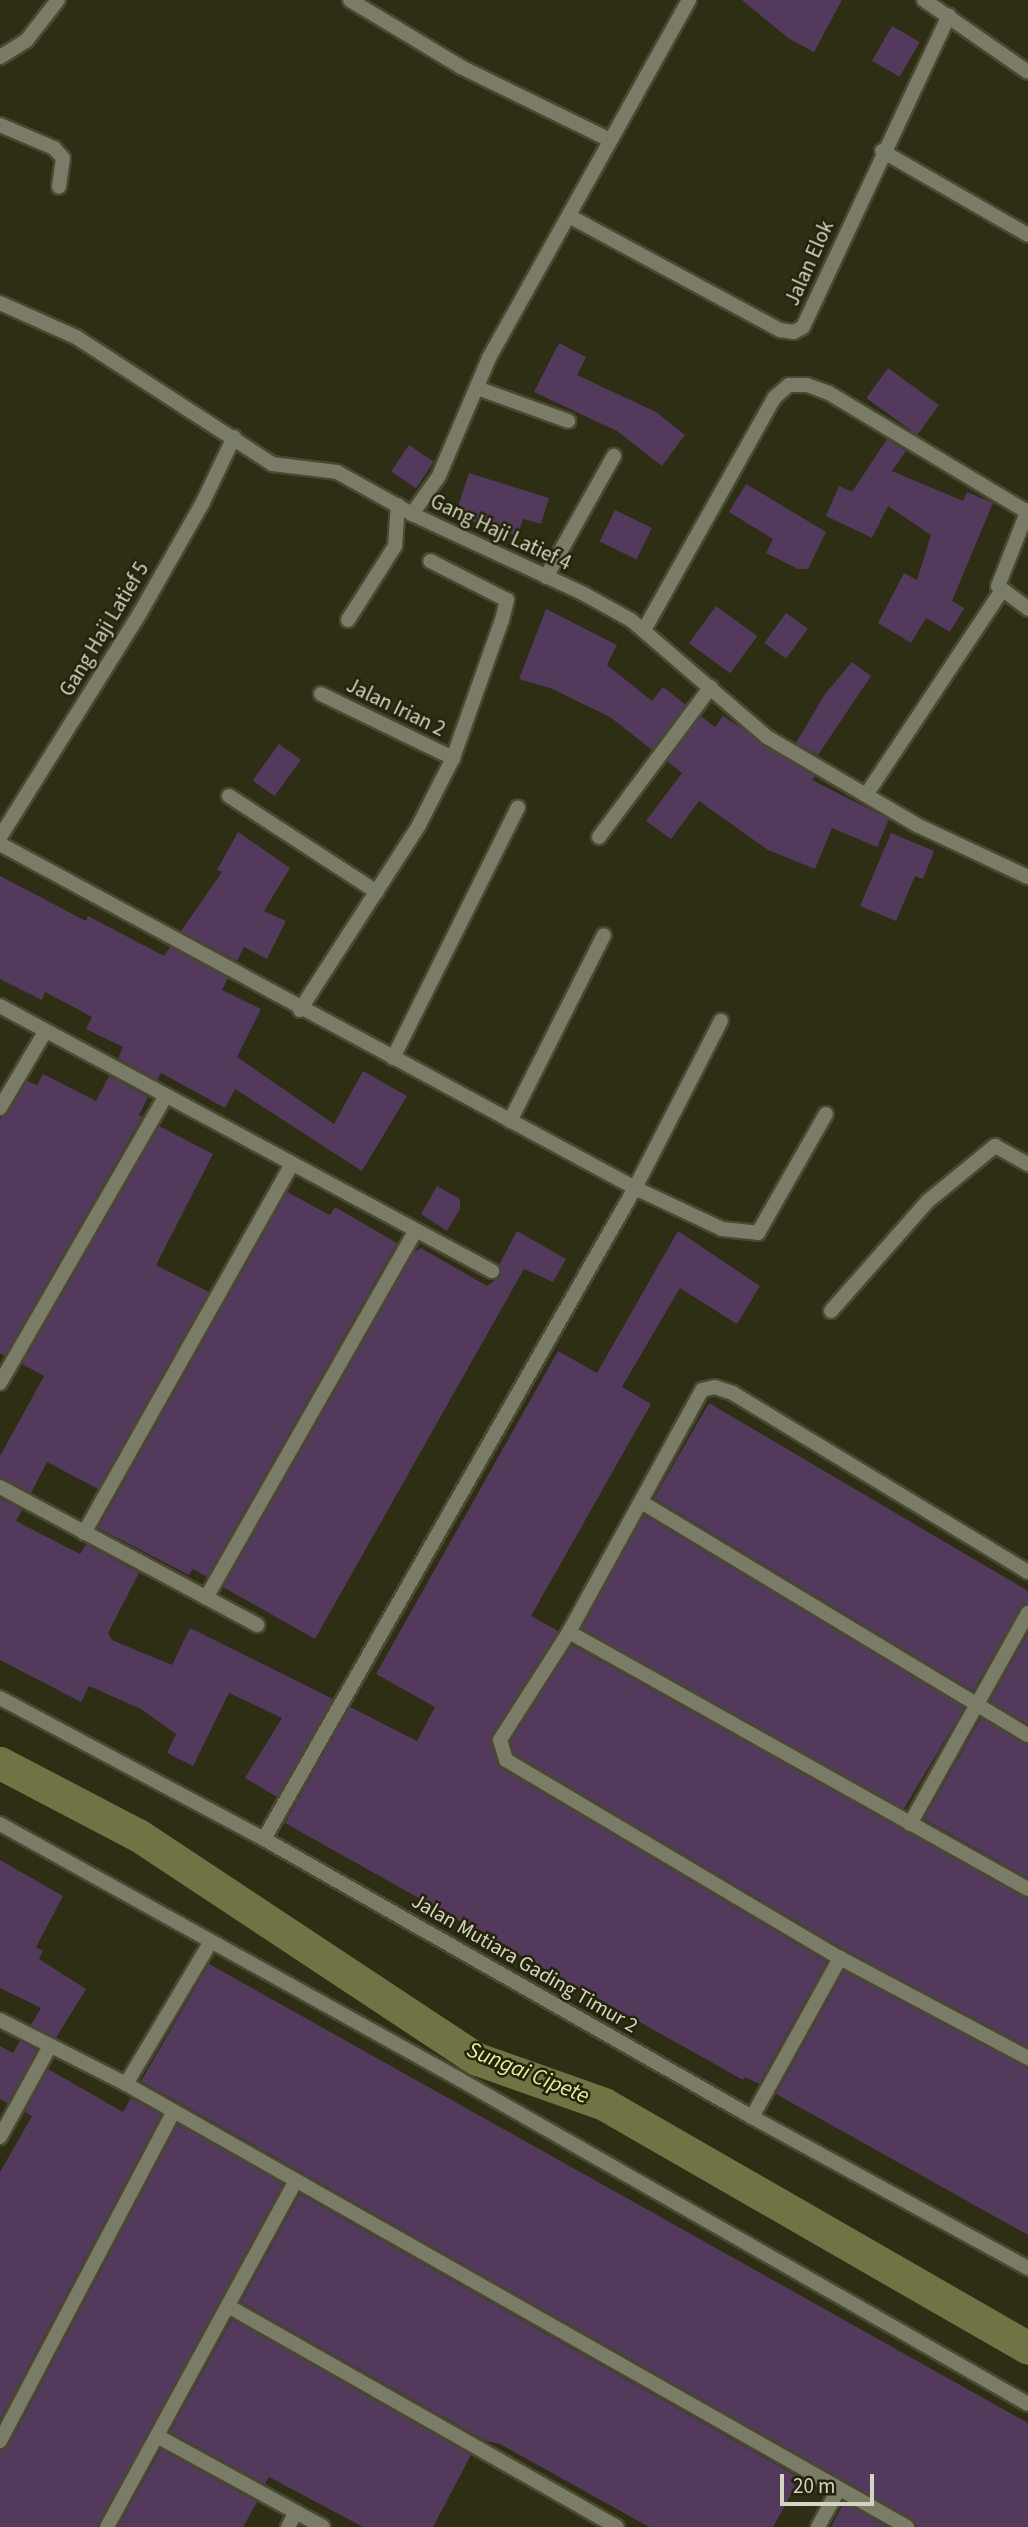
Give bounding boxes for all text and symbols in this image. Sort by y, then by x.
street label: Jalan Elok [779,217,839,309]
street label: Gang Haji Latief 4 [427,488,575,576]
street label: Gang Haji Latief 5 [54,557,154,701]
street label: Jalan Irian 2 [342,672,450,742]
street label: Jalan Mutiara Gading Timur 2 [407,1888,643,2038]
water label: Sungai Cipete [463,2036,593,2110]
scale bar [783,2460,878,2504]
text: 20 m [793,2471,835,2501]

